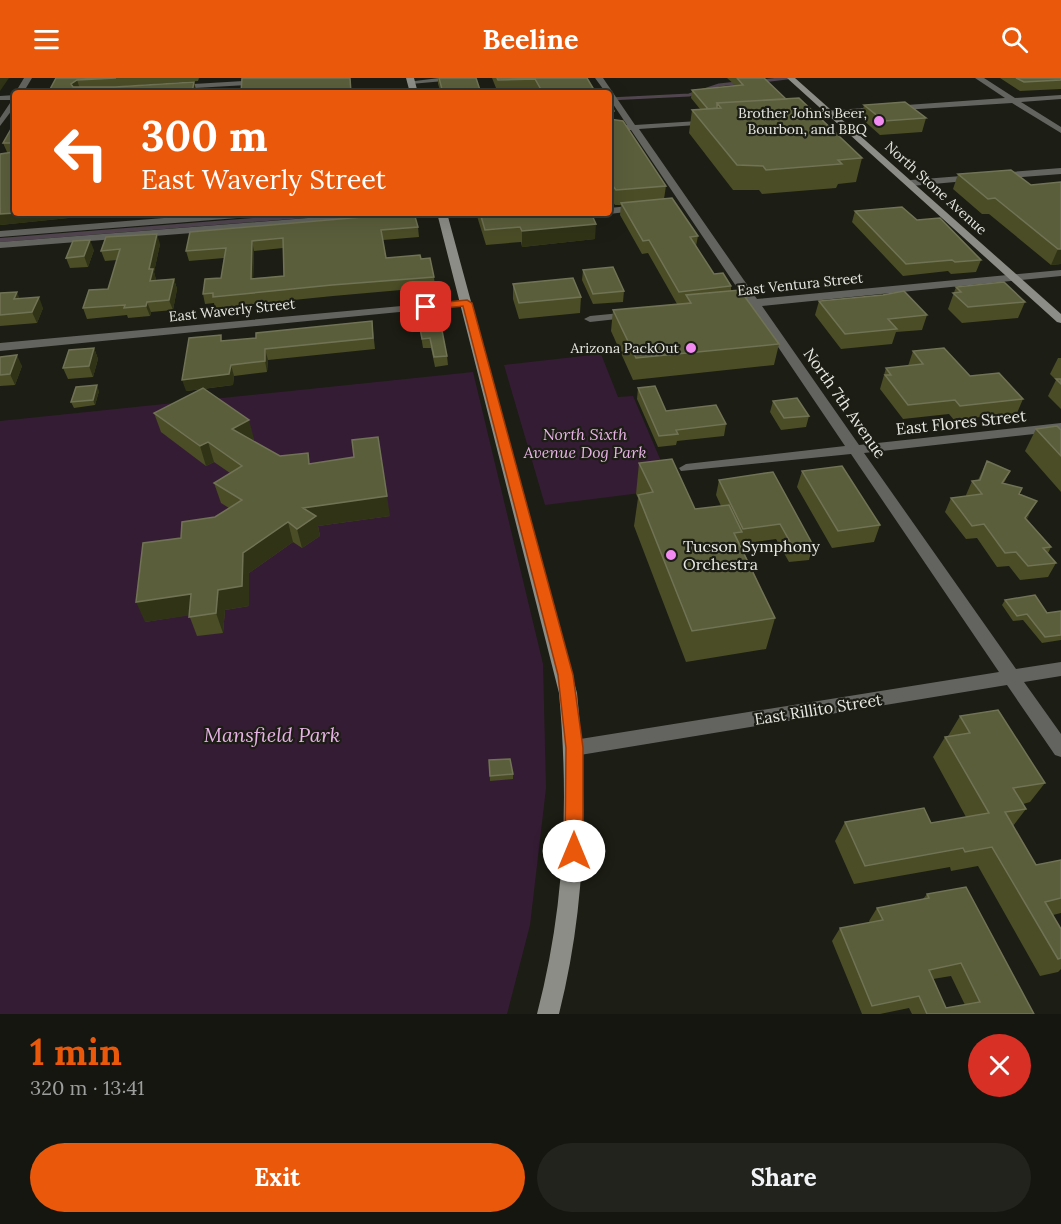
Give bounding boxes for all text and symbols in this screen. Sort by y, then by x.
text: Beeline [483,22,578,56]
icon: menu [30,23,63,56]
icon: search [998,23,1031,56]
place label: Brother John’s Beer, Bourbon, and BBQ [738,104,867,138]
text: 300 m [141,109,268,163]
icon: left [42,114,120,192]
marker: Brother John’s Beer, Bourbon, and BBQ [872,114,886,128]
street label: North Stone Avenue [881,137,991,239]
text: East Waverly Street [141,162,386,196]
street label: East Ventura Street [736,268,864,300]
pin [400,281,451,332]
icon: arrive [409,290,442,323]
street label: East Waverly Street [168,294,297,326]
place label: Arizona PackOut [569,339,680,357]
marker: Arizona PackOut [684,341,698,355]
street label: North 7th Avenue [799,344,891,462]
street label: East Flores Street [895,405,1028,439]
park label: North Sixth Avenue Dog Park [522,424,647,462]
place label: Tucson Symphony Orchestra [683,536,821,574]
marker: Tucson Symphony Orchestra [664,548,678,562]
street label: East Rillito Street [753,689,884,729]
park label: Mansfield Park [204,722,340,747]
position arrow [542,819,606,883]
text: 1 min [30,1029,122,1075]
button: close [968,1034,1031,1097]
text: 320 m · 13:41 [30,1075,145,1100]
button: Exit [30,1143,525,1212]
button: Share [537,1143,1031,1212]

